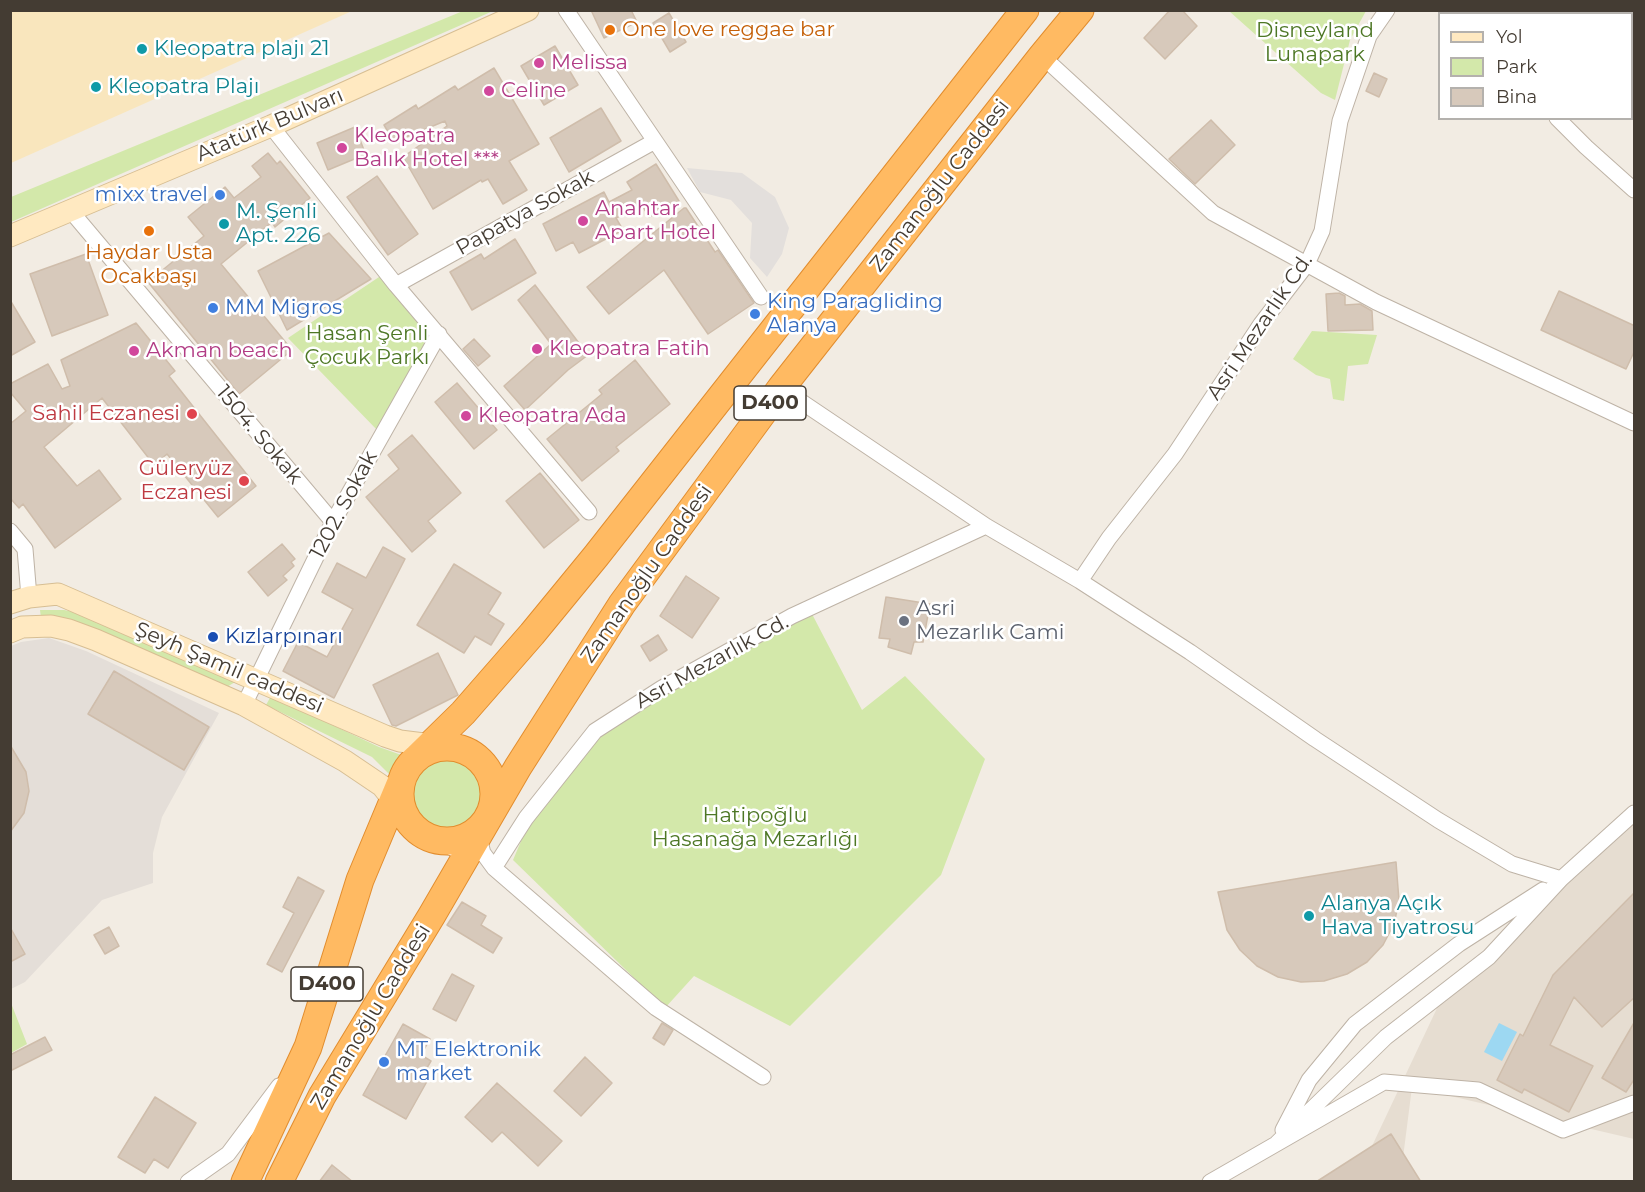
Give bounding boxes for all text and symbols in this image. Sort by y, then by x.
legend [1438,12,1633,120]
place label: One love reggae bar [622,17,835,43]
park label: Disneyland Lunapark [1256,18,1374,68]
marker: One love reggae bar [603,23,617,37]
text: Yol [1496,26,1522,48]
place label: Kleopatra plajı 21 [154,36,330,62]
marker: Kleopatra plajı 21 [135,42,149,56]
place label: Melissa [551,50,628,76]
marker: Melissa [532,56,546,70]
text: Park [1496,56,1537,78]
place label: Kleopatra Plajı [108,74,259,100]
place label: Celine [501,78,566,104]
marker: Kleopatra Plajı [89,80,103,94]
street label: Atatürk Bulvarı [193,83,347,167]
marker: Celine [482,84,496,98]
text: Bina [1496,86,1537,108]
street label: Zamanoğlu Caddesi [865,95,1015,277]
place label: Kleopatra Balık Hotel *** [354,123,499,173]
marker: Kleopatra Balık Hotel *** [335,141,349,155]
street label: Papatya Sokak [452,165,598,261]
place label: mixx travel [94,182,208,208]
marker: mixx travel [213,188,227,202]
place label: Anahtar Apart Hotel [595,196,716,246]
place label: M. Şenli Apt. 226 [236,199,321,249]
marker: Anahtar Apart Hotel [576,214,590,228]
marker: M. Şenli Apt. 226 [217,217,231,231]
marker: Haydar Usta Ocakbaşı [142,224,156,238]
place label: Haydar Usta Ocakbaşı [85,240,213,290]
street label: Asri Mezarlık Cd. [1202,249,1318,405]
place label: King Paragliding Alanya [767,289,943,339]
place label: MM Migros [225,295,342,321]
marker: MM Migros [206,301,220,315]
marker: King Paragliding Alanya [748,307,762,321]
park label: Hasan Şenli Çocuk Parkı [304,321,430,371]
place label: Kleopatra Fatih [549,336,710,362]
place label: Akman beach [146,338,293,364]
marker: Kleopatra Fatih [530,342,544,356]
marker: Akman beach [127,344,141,358]
street label: 1504. Sokak [210,381,308,489]
road number: D400 [734,386,806,420]
place label: Sahil Eczanesi [32,401,180,427]
place label: Kleopatra Ada [478,403,627,429]
marker: Sahil Eczanesi [185,407,199,421]
marker: Kleopatra Ada [459,409,473,423]
street label: 1202. Sokak [305,447,383,563]
place label: Güleryüz Eczanesi [139,456,232,506]
marker: Güleryüz Eczanesi [237,474,251,488]
street label: Zamanoğlu Caddesi [576,480,718,668]
place label: Asri Mezarlık Cami [916,596,1064,646]
street label: Asri Mezarlık Cd. [631,610,793,714]
marker: Asri Mezarlık Cami [897,614,911,628]
street label: Şeyh Şamil caddesi [131,617,327,719]
place label: Kızlarpınarı [225,624,343,650]
marker: Kızlarpınarı [206,630,220,644]
park label: Hatipoğlu Hasanağa Mezarlığı [652,803,858,853]
place label: Alanya Açık Hava Tiyatrosu [1321,891,1474,941]
marker: Alanya Açık Hava Tiyatrosu [1302,909,1316,923]
street label: Zamanoğlu Caddesi [306,920,436,1114]
road number: D400 [291,967,363,1001]
place label: MT Elektronik market [396,1037,541,1087]
marker: MT Elektronik market [377,1055,391,1069]

